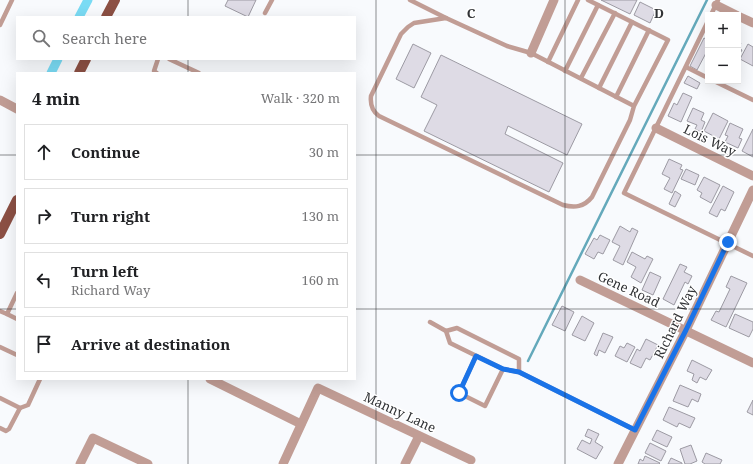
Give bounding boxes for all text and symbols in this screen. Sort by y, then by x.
text: C [467,4,476,22]
text: D [654,4,664,22]
map controls [705,12,741,84]
button: + [705,12,741,48]
search box [16,16,356,60]
icon: search [30,27,52,49]
text: Search here [62,28,147,48]
button: − [705,48,741,84]
text: 4 min [32,87,80,110]
text: Walk · 320 m [261,89,340,107]
street label: Lois Way [681,120,740,161]
icon: ahead [33,141,55,163]
text: Continue [71,142,140,162]
text: 30 m [309,143,339,161]
icon: right [33,205,55,227]
text: Turn right [71,206,150,226]
text: 130 m [302,207,339,225]
route end [719,233,737,251]
text: Turn left [71,261,139,281]
street label: Gene Road [595,267,663,311]
icon: left [33,269,55,291]
text: 160 m [302,271,339,289]
text: Richard Way [71,281,150,299]
street label: Richard Way [650,282,701,362]
icon: arrive [33,333,55,355]
text: Arrive at destination [71,334,230,354]
route start [450,384,468,402]
street label: Manny Lane [361,387,439,437]

